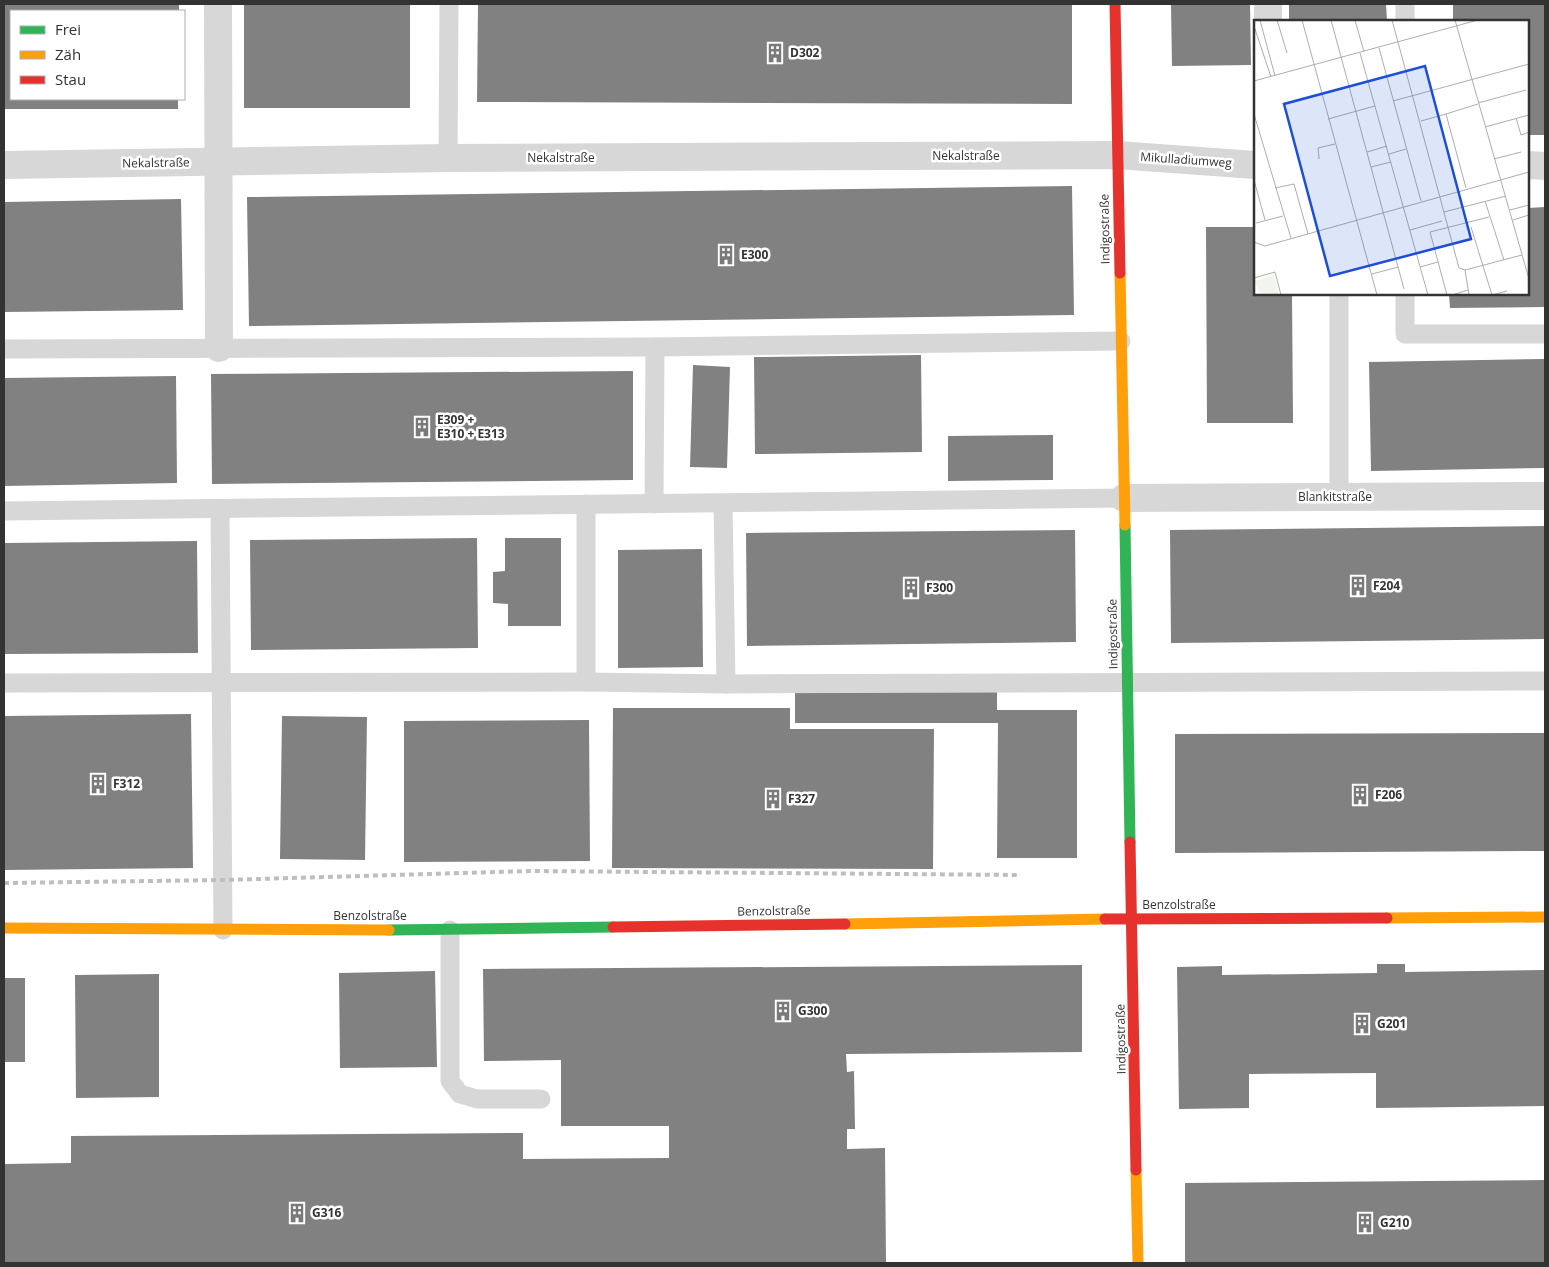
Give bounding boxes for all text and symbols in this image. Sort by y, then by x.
legend [10,10,185,100]
text: Frei [55,19,81,39]
inset map [1254,20,1529,295]
building icon: D302 [764,42,786,64]
text: Zäh [55,44,81,64]
place label: D302 [790,44,820,61]
text: Stau [55,69,86,89]
street label: Nekalstraße [932,147,1000,164]
street label: Mikulladiumweg [1140,148,1233,171]
street label: Nekalstraße [527,149,595,166]
street label: Nekalstraße [122,153,190,172]
street label: Indigostraße [1095,193,1114,264]
building icon: E300 [715,244,737,266]
place label: E300 [741,246,768,263]
place label: E309 + E310 + E313 [437,411,505,442]
building icon: E309 + E310 + E313 [411,416,433,438]
street label: Blankitstraße [1298,488,1372,505]
building icon: F204 [1347,575,1369,597]
building icon: F300 [900,577,922,599]
place label: F204 [1373,577,1400,594]
place label: F300 [926,579,953,596]
street label: Indigostraße [1103,598,1122,669]
building icon: F312 [87,773,109,795]
place label: F312 [113,775,140,792]
building icon: F206 [1349,784,1371,806]
place label: F206 [1375,786,1402,803]
building icon: F327 [762,788,784,810]
place label: F327 [788,790,815,807]
street label: Benzolstraße [1142,896,1216,913]
street label: Benzolstraße [737,901,811,920]
street label: Benzolstraße [333,907,407,924]
building icon: G300 [772,1000,794,1022]
place label: G300 [798,1002,827,1019]
street label: Indigostraße [1111,1003,1130,1074]
building icon: G201 [1351,1013,1373,1035]
place label: G201 [1377,1015,1406,1032]
building icon: G316 [286,1202,308,1224]
place label: G316 [312,1204,341,1221]
building icon: G210 [1354,1212,1376,1234]
place label: G210 [1380,1214,1409,1231]

